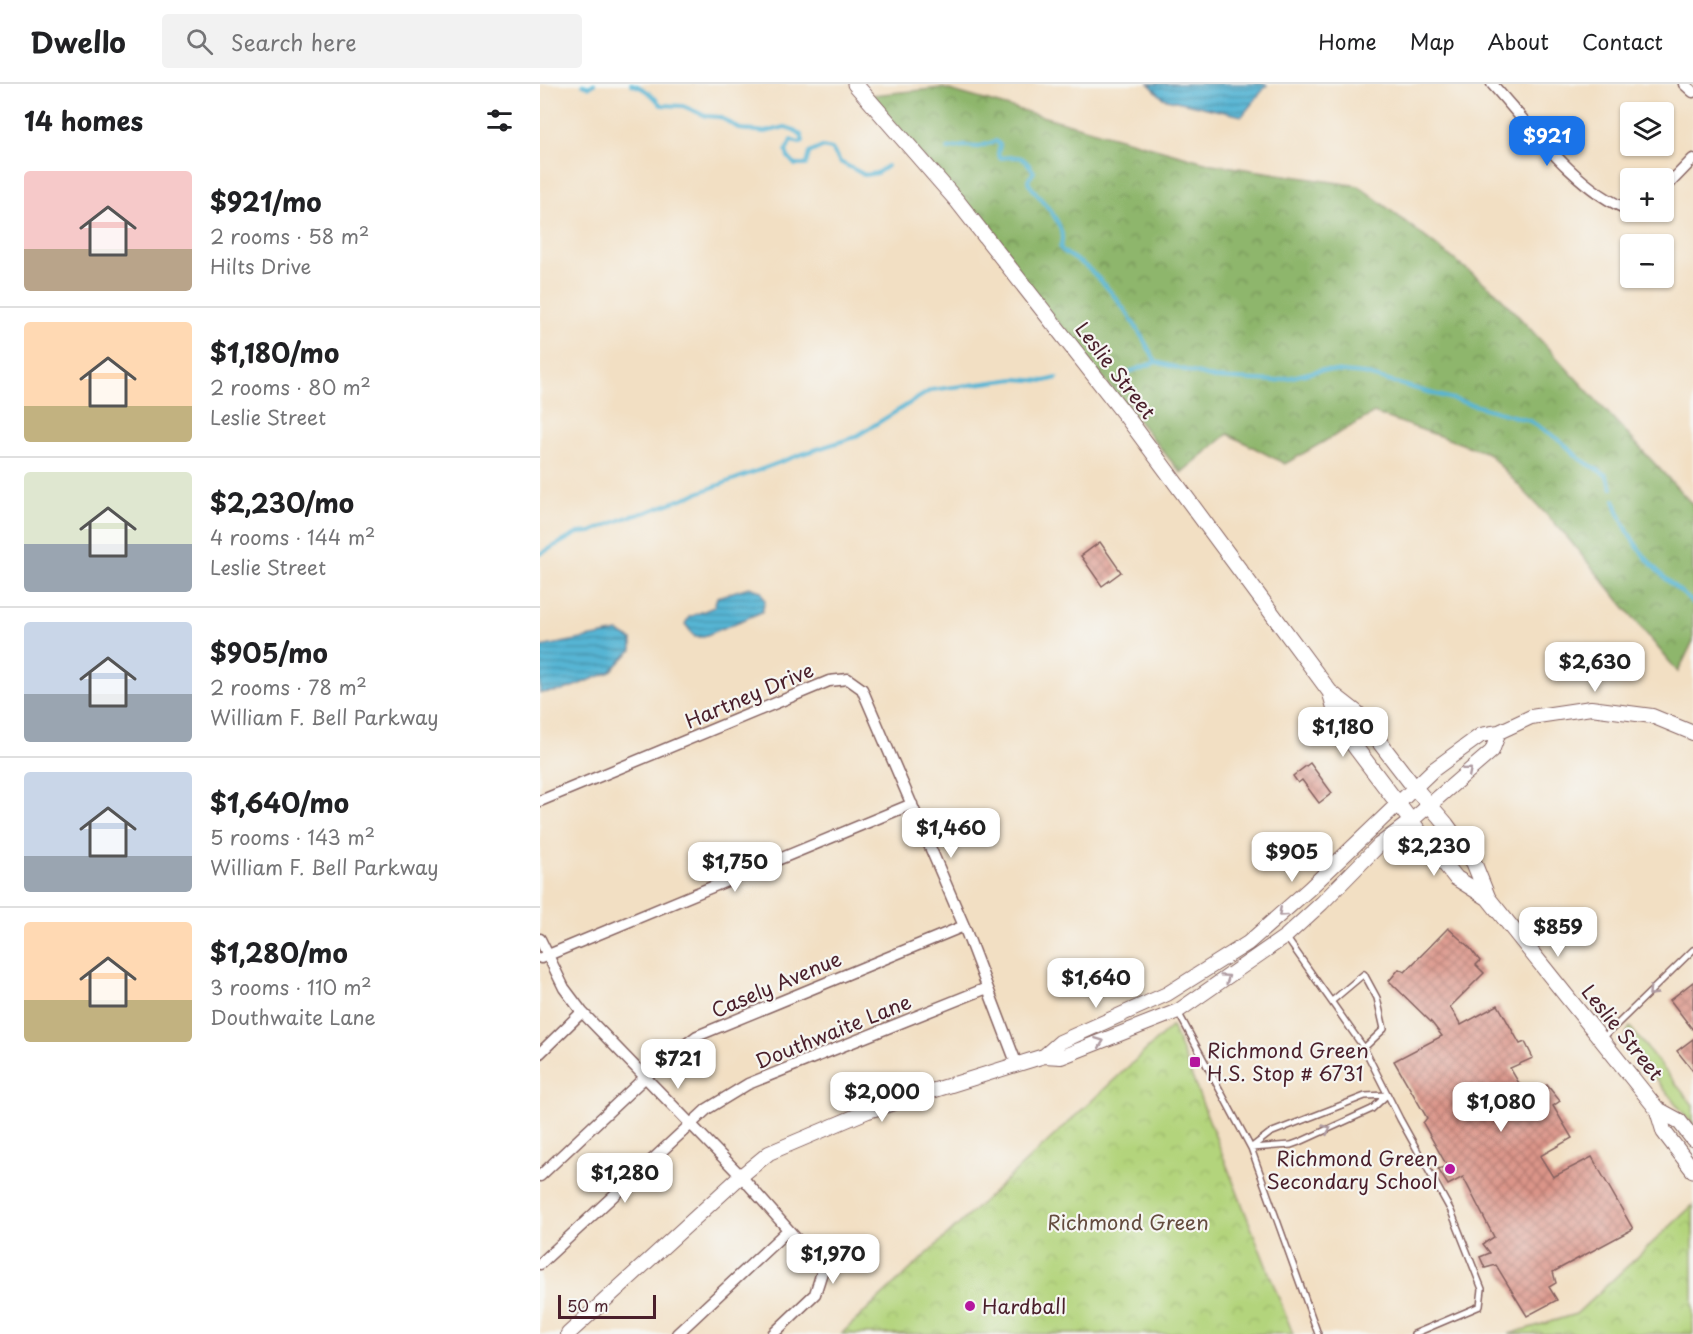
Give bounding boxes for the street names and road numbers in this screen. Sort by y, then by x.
street label: Leslie Street [1068,315,1164,425]
street label: Hartney Drive [680,654,818,736]
street label: Casely Avenue [706,943,846,1025]
street label: Leslie Street [1575,977,1671,1087]
street label: Douthwaite Lane [750,986,916,1076]

